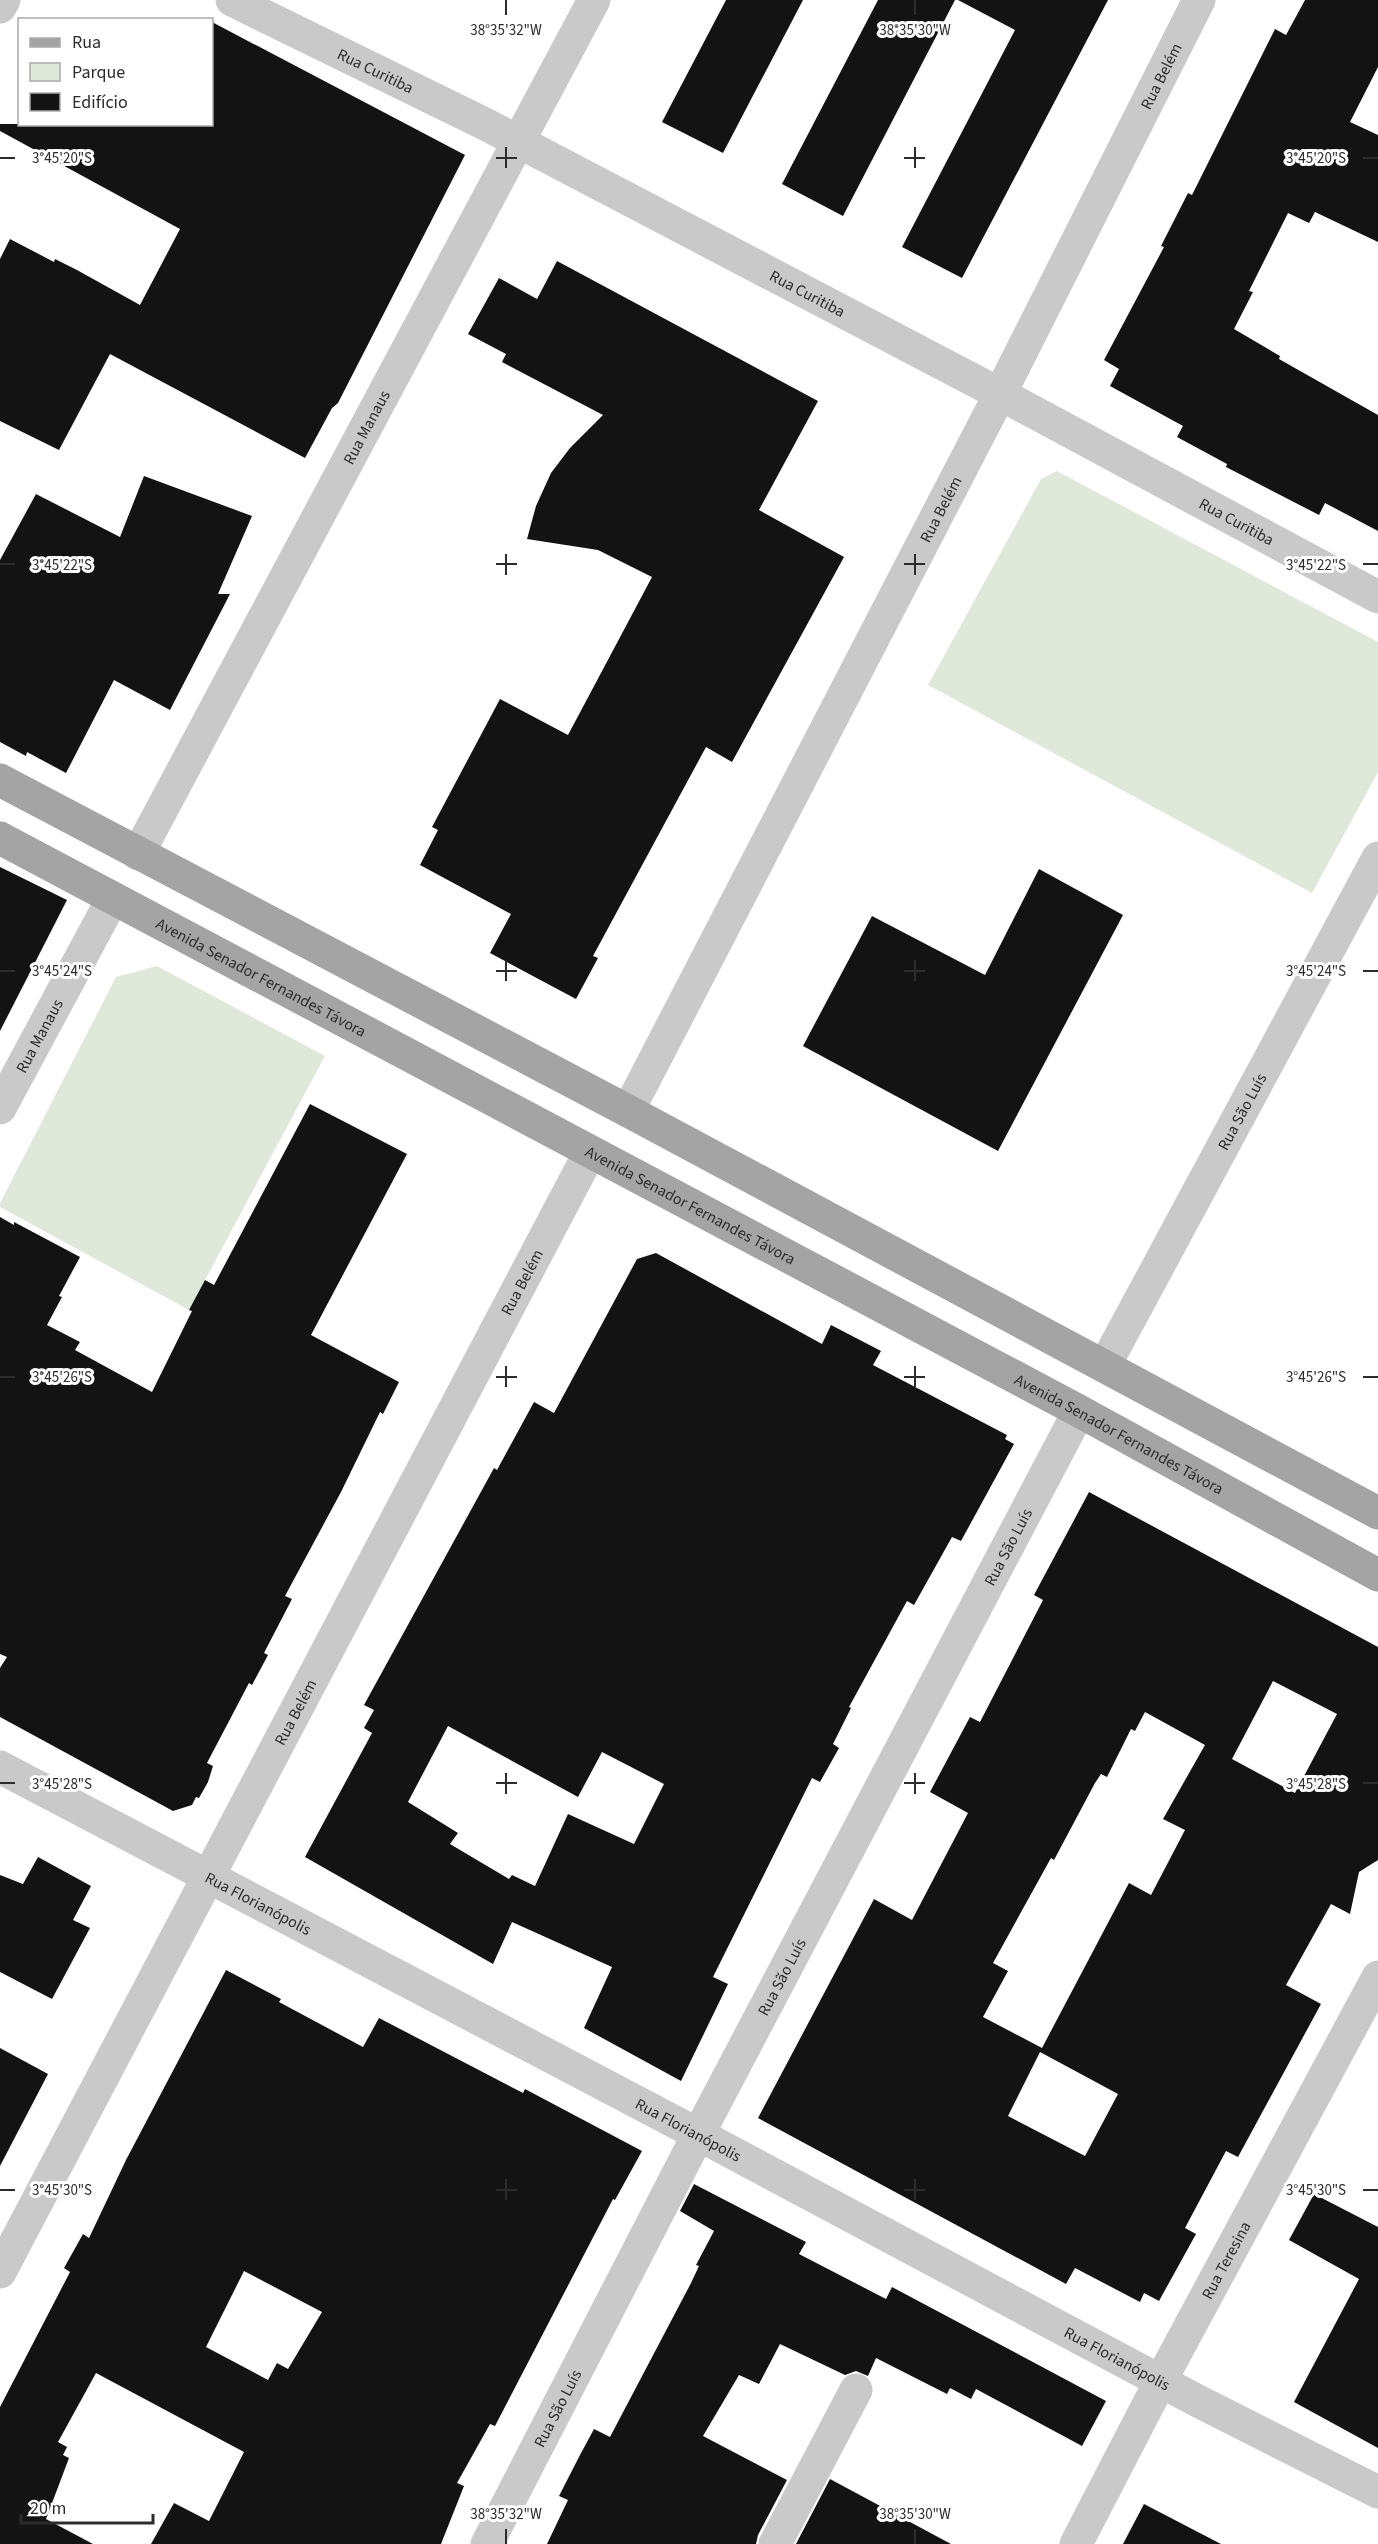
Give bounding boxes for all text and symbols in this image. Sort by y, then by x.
legend [18,18,213,126]
text: 38°35'32"W [470,20,542,41]
text: 38°35'30"W [879,20,951,41]
text: Rua [72,30,101,55]
street label: Rua Belém [1136,39,1187,113]
street label: Rua Curitiba [333,43,417,99]
text: Parque [72,60,125,85]
text: Edifício [72,90,128,115]
text: 3°45'20"S [32,148,92,169]
text: 3°45'20"S [1286,148,1346,169]
street label: Rua Curitiba [766,265,849,323]
street label: Rua Manaus [338,386,396,468]
street label: Rua Belém [915,473,967,547]
street label: Rua Curitiba [1195,493,1278,551]
text: 3°45'22"S [32,555,92,576]
text: 3°45'22"S [1286,555,1346,576]
street label: Avenida Senador Fernandes Távora [152,913,370,1043]
text: 3°45'24"S [32,961,92,982]
text: 3°45'24"S [1286,961,1346,982]
street label: Rua Manaus [11,995,69,1077]
street label: Rua São Luís [1213,1069,1272,1154]
street label: Avenida Senador Fernandes Távora [581,1141,799,1270]
street label: Rua Belém [496,1246,549,1319]
text: 3°45'26"S [32,1367,92,1388]
text: 3°45'26"S [1286,1367,1346,1388]
street label: Avenida Senador Fernandes Távora [1011,1369,1227,1500]
street label: Rua São Luís [979,1504,1038,1590]
street label: Rua Belém [269,1676,322,1749]
text: 3°45'28"S [32,1774,92,1795]
text: 3°45'28"S [1286,1774,1346,1795]
street label: Rua Florianópolis [201,1867,315,1941]
street label: Rua São Luís [753,1934,812,2020]
street label: Rua Florianópolis [631,2093,745,2168]
text: 3°45'30"S [32,2180,92,2201]
text: 3°45'30"S [1286,2180,1346,2201]
street label: Rua Teresina [1197,2218,1256,2303]
street label: Rua Florianópolis [1060,2322,1174,2396]
street label: Rua São Luís [529,2366,587,2451]
scale bar [21,2487,153,2525]
text: 20 m [30,2496,66,2521]
text: 38°35'32"W [470,2504,542,2525]
text: 38°35'30"W [879,2504,951,2525]

